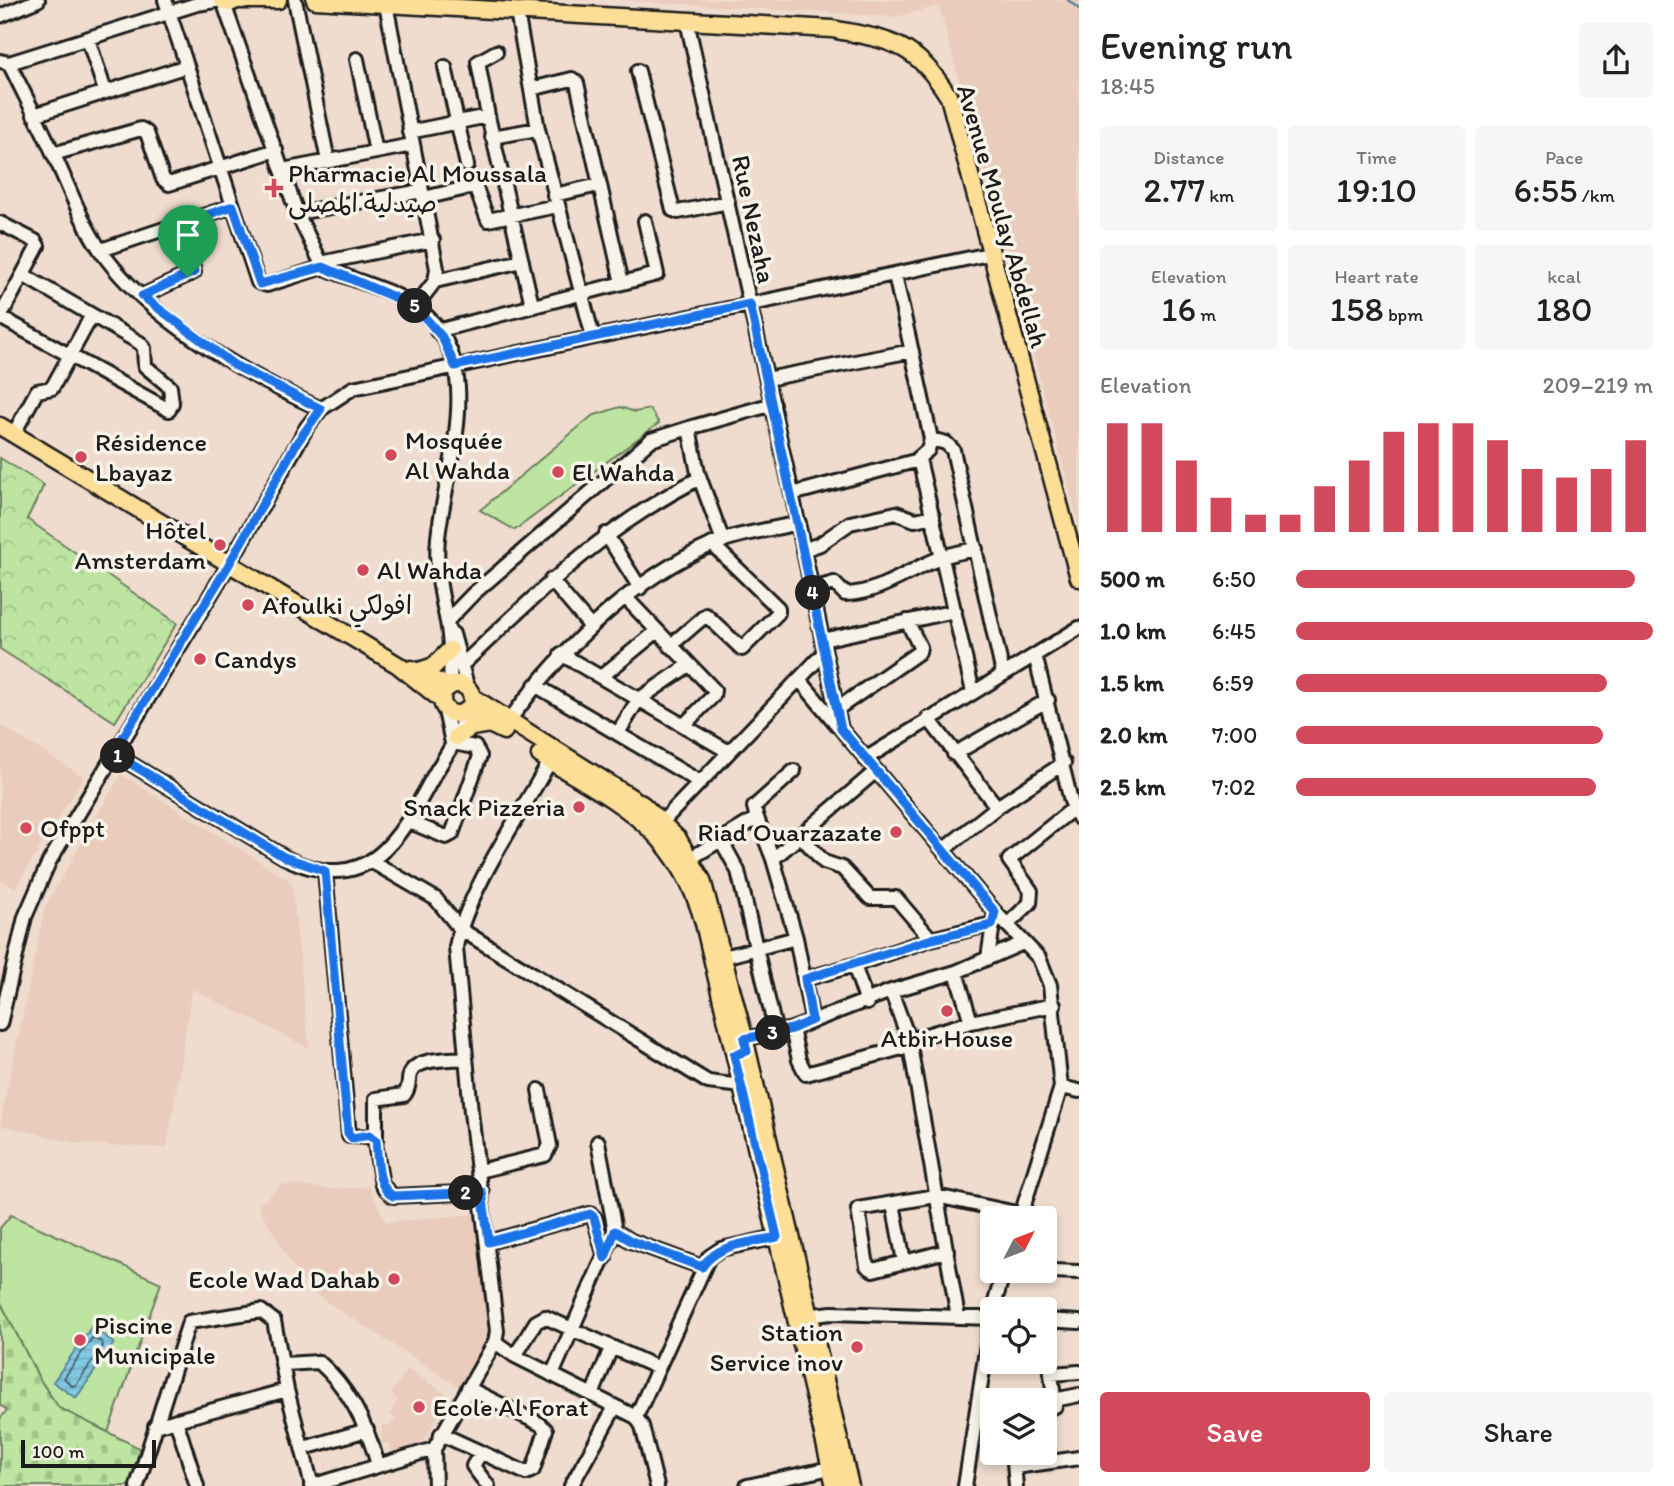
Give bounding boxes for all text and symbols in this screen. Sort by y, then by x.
text: Evening run [1100,23,1293,69]
button: share [1579,23,1653,97]
text: 18:45 [1100,72,1155,100]
street label: Avenue Moulay Abdellah [950,81,1056,351]
text: Distance [1153,146,1224,169]
text: Time [1356,146,1397,169]
text: Pace [1545,146,1583,169]
street label: Rue Nezaha [725,152,783,286]
place label: Pharmacie Al Moussala صيدلية المصلى [288,157,547,220]
text: 2.77 [1143,169,1205,211]
text: 19:10 [1336,169,1417,211]
text: 6:55 [1514,169,1577,211]
marker: Pharmacie Al Moussala صيدلية المصلى [266,180,282,196]
text: km [1205,184,1234,207]
text: /km [1577,184,1615,207]
pin [158,205,218,277]
icon: arrive [169,216,207,254]
text: Elevation [1151,265,1227,288]
text: Heart rate [1334,265,1419,288]
text: kcal [1547,265,1581,288]
pin: 5 [398,288,432,324]
text: 16 [1161,288,1196,330]
text: 158 [1330,288,1384,330]
text: 180 [1536,288,1593,330]
text: 5 [410,294,419,317]
text: m [1196,303,1216,326]
text: bpm [1384,303,1423,326]
text: Elevation [1100,371,1191,399]
text: 209–219 m [1543,371,1653,399]
place label: Mosquée Al Wahda [405,424,510,486]
place label: Résidence Lbayaz [95,426,207,488]
marker: Mosquée Al Wahda [383,447,399,463]
marker: Résidence Lbayaz [73,449,89,465]
place label: El Wahda [572,456,675,488]
marker: El Wahda [550,464,566,480]
place label: Hôtel Amsterdam [75,514,206,576]
marker: Hôtel Amsterdam [212,537,228,553]
place label: Al Wahda [377,554,482,586]
marker: Al Wahda [355,562,371,578]
text: 500 m [1100,565,1165,593]
text: 6:50 [1212,565,1256,593]
pin: 4 [796,576,830,610]
text: 4 [807,581,818,604]
place label: Afoulki افولكي [262,589,412,628]
marker: Afoulki افولكي [240,597,256,613]
text: 1.0 km [1100,617,1166,645]
text: 6:45 [1212,617,1256,645]
place label: Candys [214,643,297,675]
marker: Candys [192,651,208,667]
text: 1.5 km [1100,669,1164,697]
text: 6:59 [1212,669,1254,697]
text: 2.0 km [1100,721,1168,749]
text: 7:00 [1212,721,1257,749]
pin: 1 [100,738,136,774]
text: 1 [113,744,122,767]
text: 2.5 km [1100,773,1165,801]
text: 7:02 [1212,773,1255,801]
place label: Snack Pizzeria [403,791,565,823]
marker: Snack Pizzeria [571,799,587,815]
place label: Ofppt [40,812,105,844]
place label: Riad Ouarzazate [697,816,882,848]
marker: Ofppt [18,820,34,836]
marker: Riad Ouarzazate [888,824,904,840]
marker: Atbir House [939,1003,955,1019]
pin: 3 [756,1016,790,1050]
text: 3 [767,1021,778,1044]
place label: Atbir House [881,1022,1013,1054]
pin: 2 [448,1176,484,1210]
text: 2 [461,1181,471,1204]
north arrow [980,1206,1057,1283]
map controls [980,1206,1057,1465]
place label: Ecole Wad Dahab [189,1263,380,1295]
marker: Ecole Wad Dahab [386,1271,402,1287]
button: locate [980,1297,1057,1374]
place label: Piscine Municipale [94,1309,216,1371]
place label: Station Service inov [710,1316,843,1378]
marker: Piscine Municipale [72,1332,88,1348]
marker: Station Service inov [849,1339,865,1355]
button: layers [980,1388,1057,1465]
place label: Ecole Al Forat [433,1391,589,1423]
button: Save [1100,1392,1370,1472]
button: Share [1384,1392,1653,1472]
marker: Ecole Al Forat [411,1399,427,1415]
scale bar [21,1437,156,1469]
text: 100 m [32,1440,84,1463]

